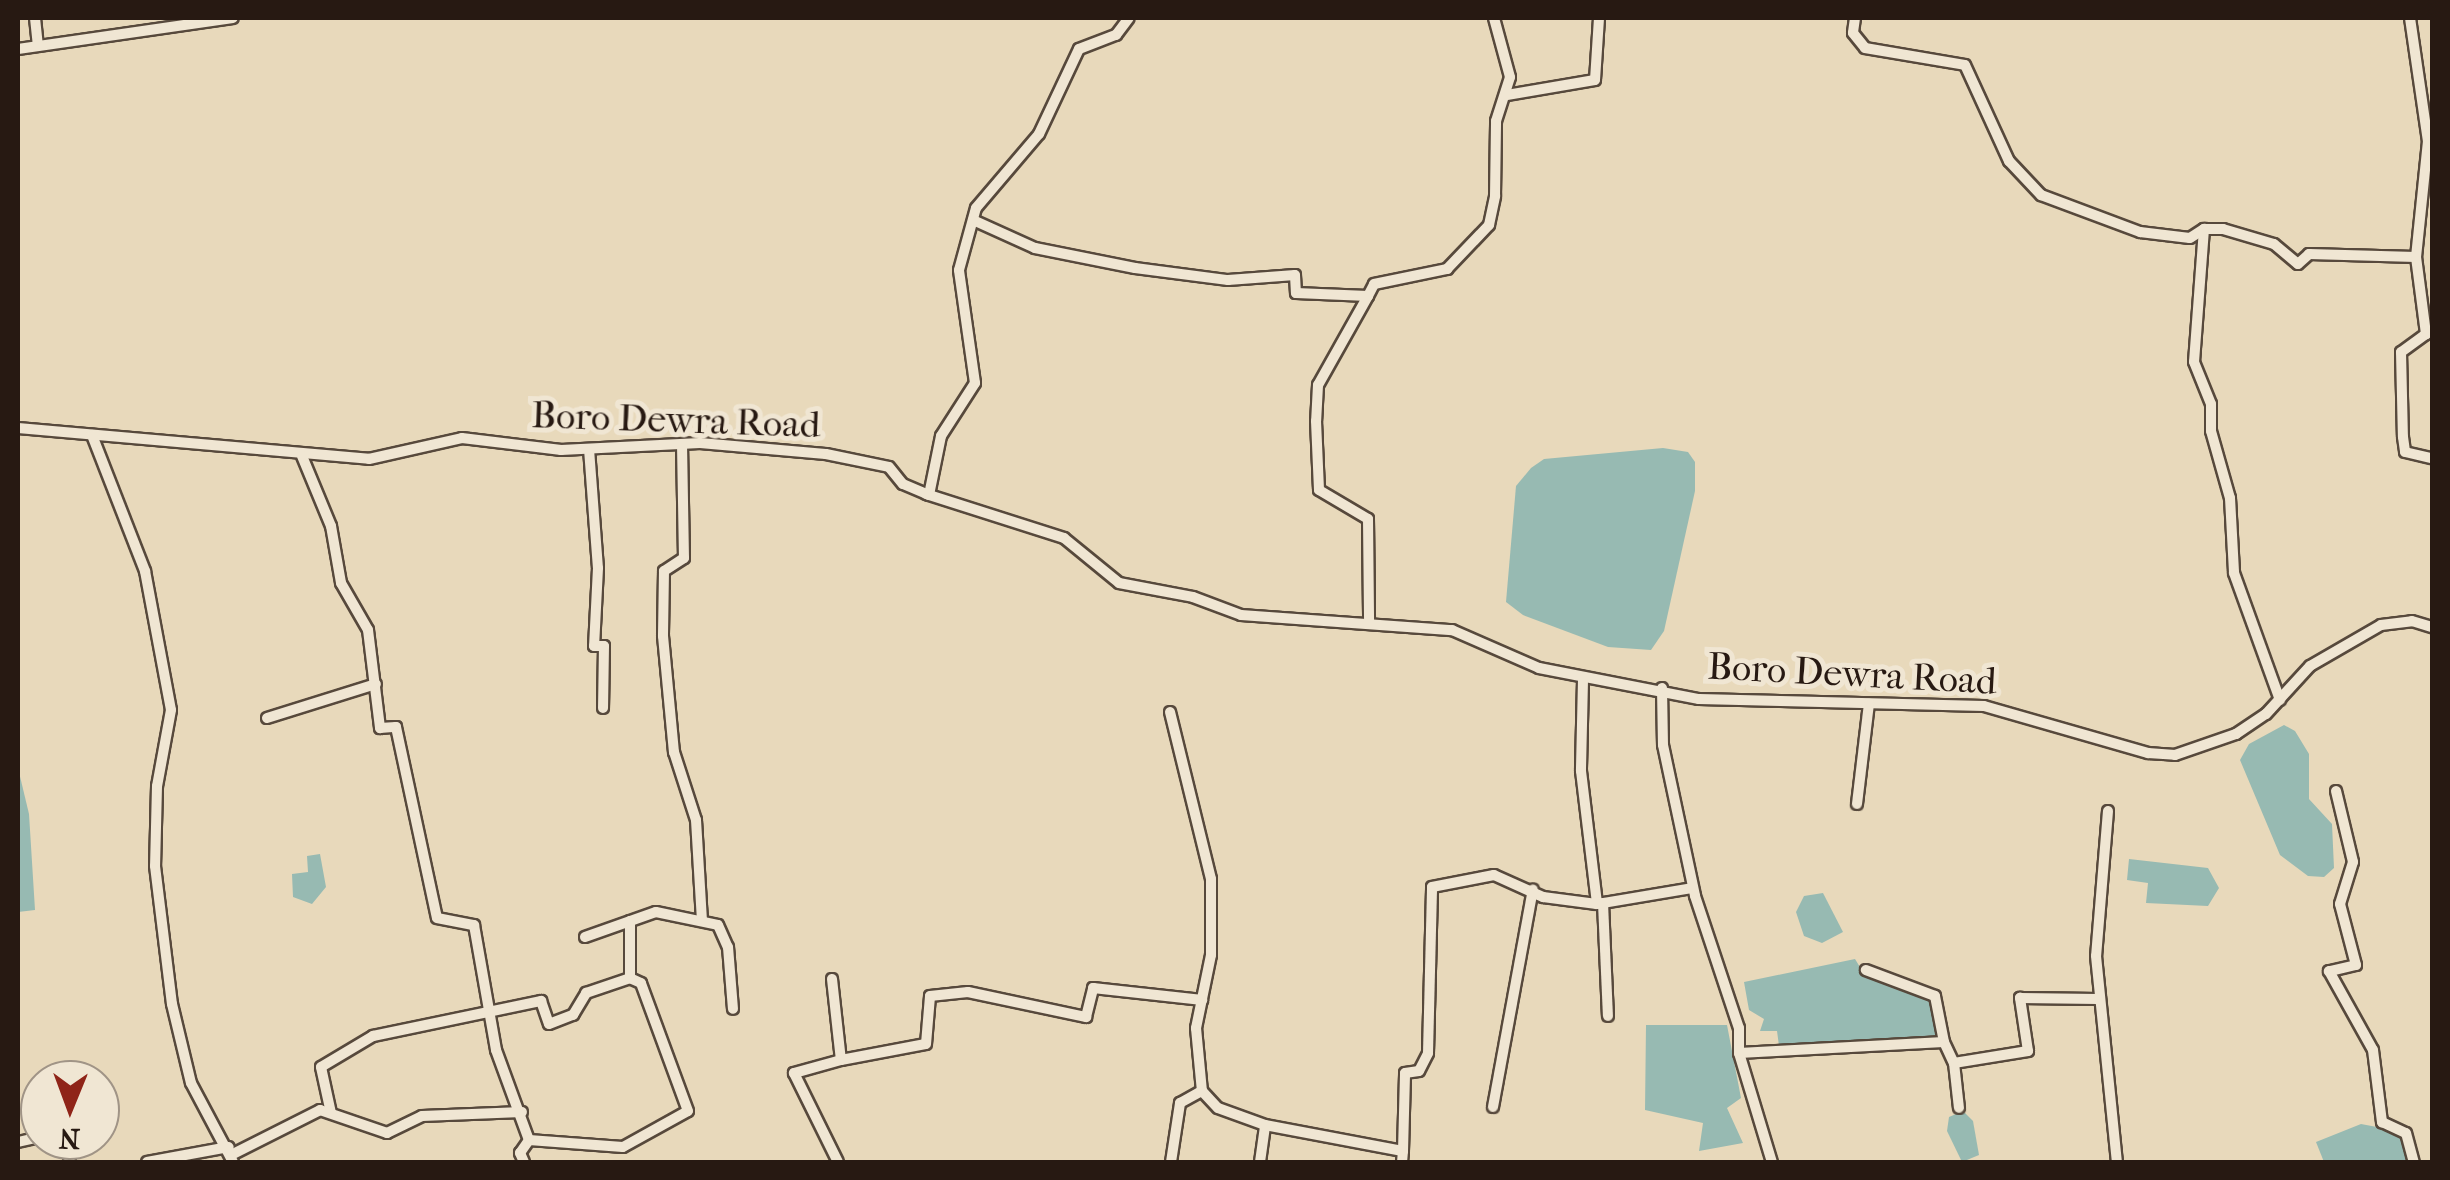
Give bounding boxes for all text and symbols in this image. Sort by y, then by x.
street label: Boro Dewra Road [531,392,821,448]
street label: Boro Dewra Road [1706,644,1998,704]
north arrow [20,1060,120,1160]
text: N [59,1122,80,1155]

